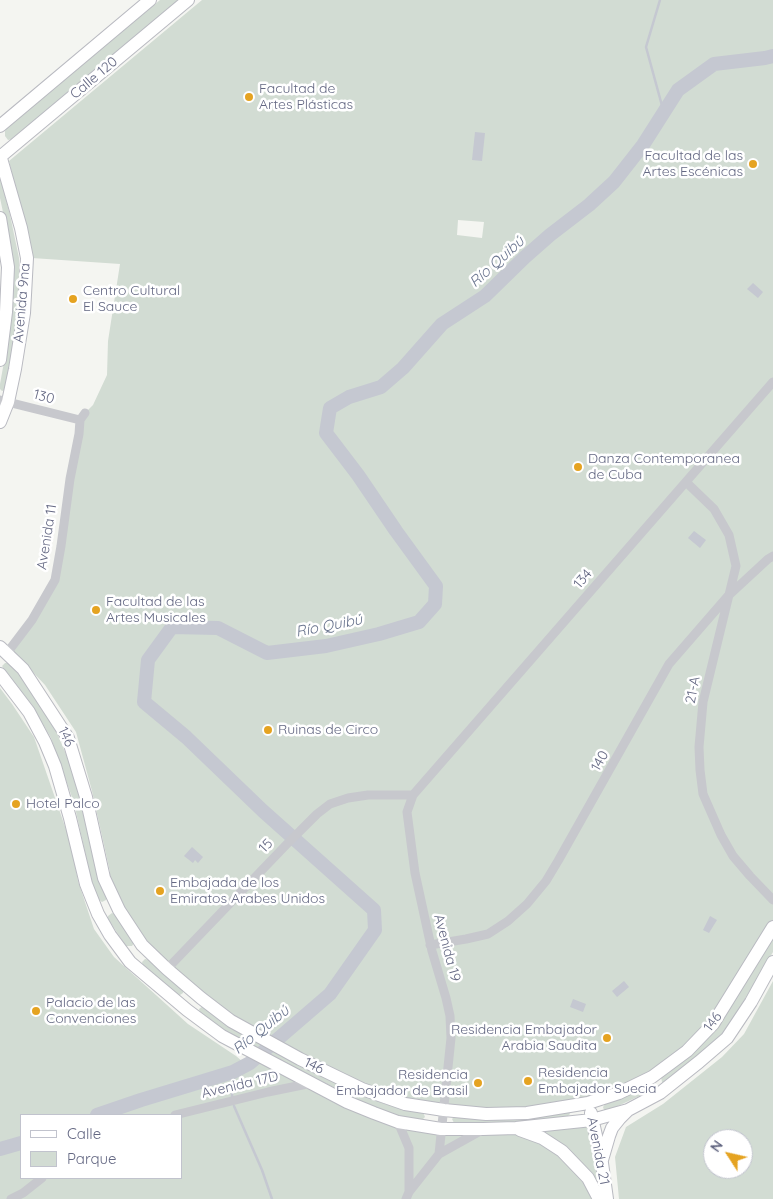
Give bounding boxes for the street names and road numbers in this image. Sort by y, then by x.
street label: Calle 120 [67,53,121,103]
street label: Avenida 9na [10,262,34,344]
street label: 130 [32,386,56,408]
street label: Avenida 11 [34,503,60,571]
street label: 134 [570,566,596,592]
street label: 21-A [682,675,704,705]
street label: 146 [54,724,78,750]
street label: 140 [588,748,612,774]
street label: 15 [256,836,276,856]
street label: Avenida 19 [430,913,464,983]
street label: 146 [700,1009,726,1035]
street label: 146 [301,1054,327,1078]
street label: Avenida 17D [200,1068,280,1102]
street label: Avenida 21 [583,1116,613,1186]

